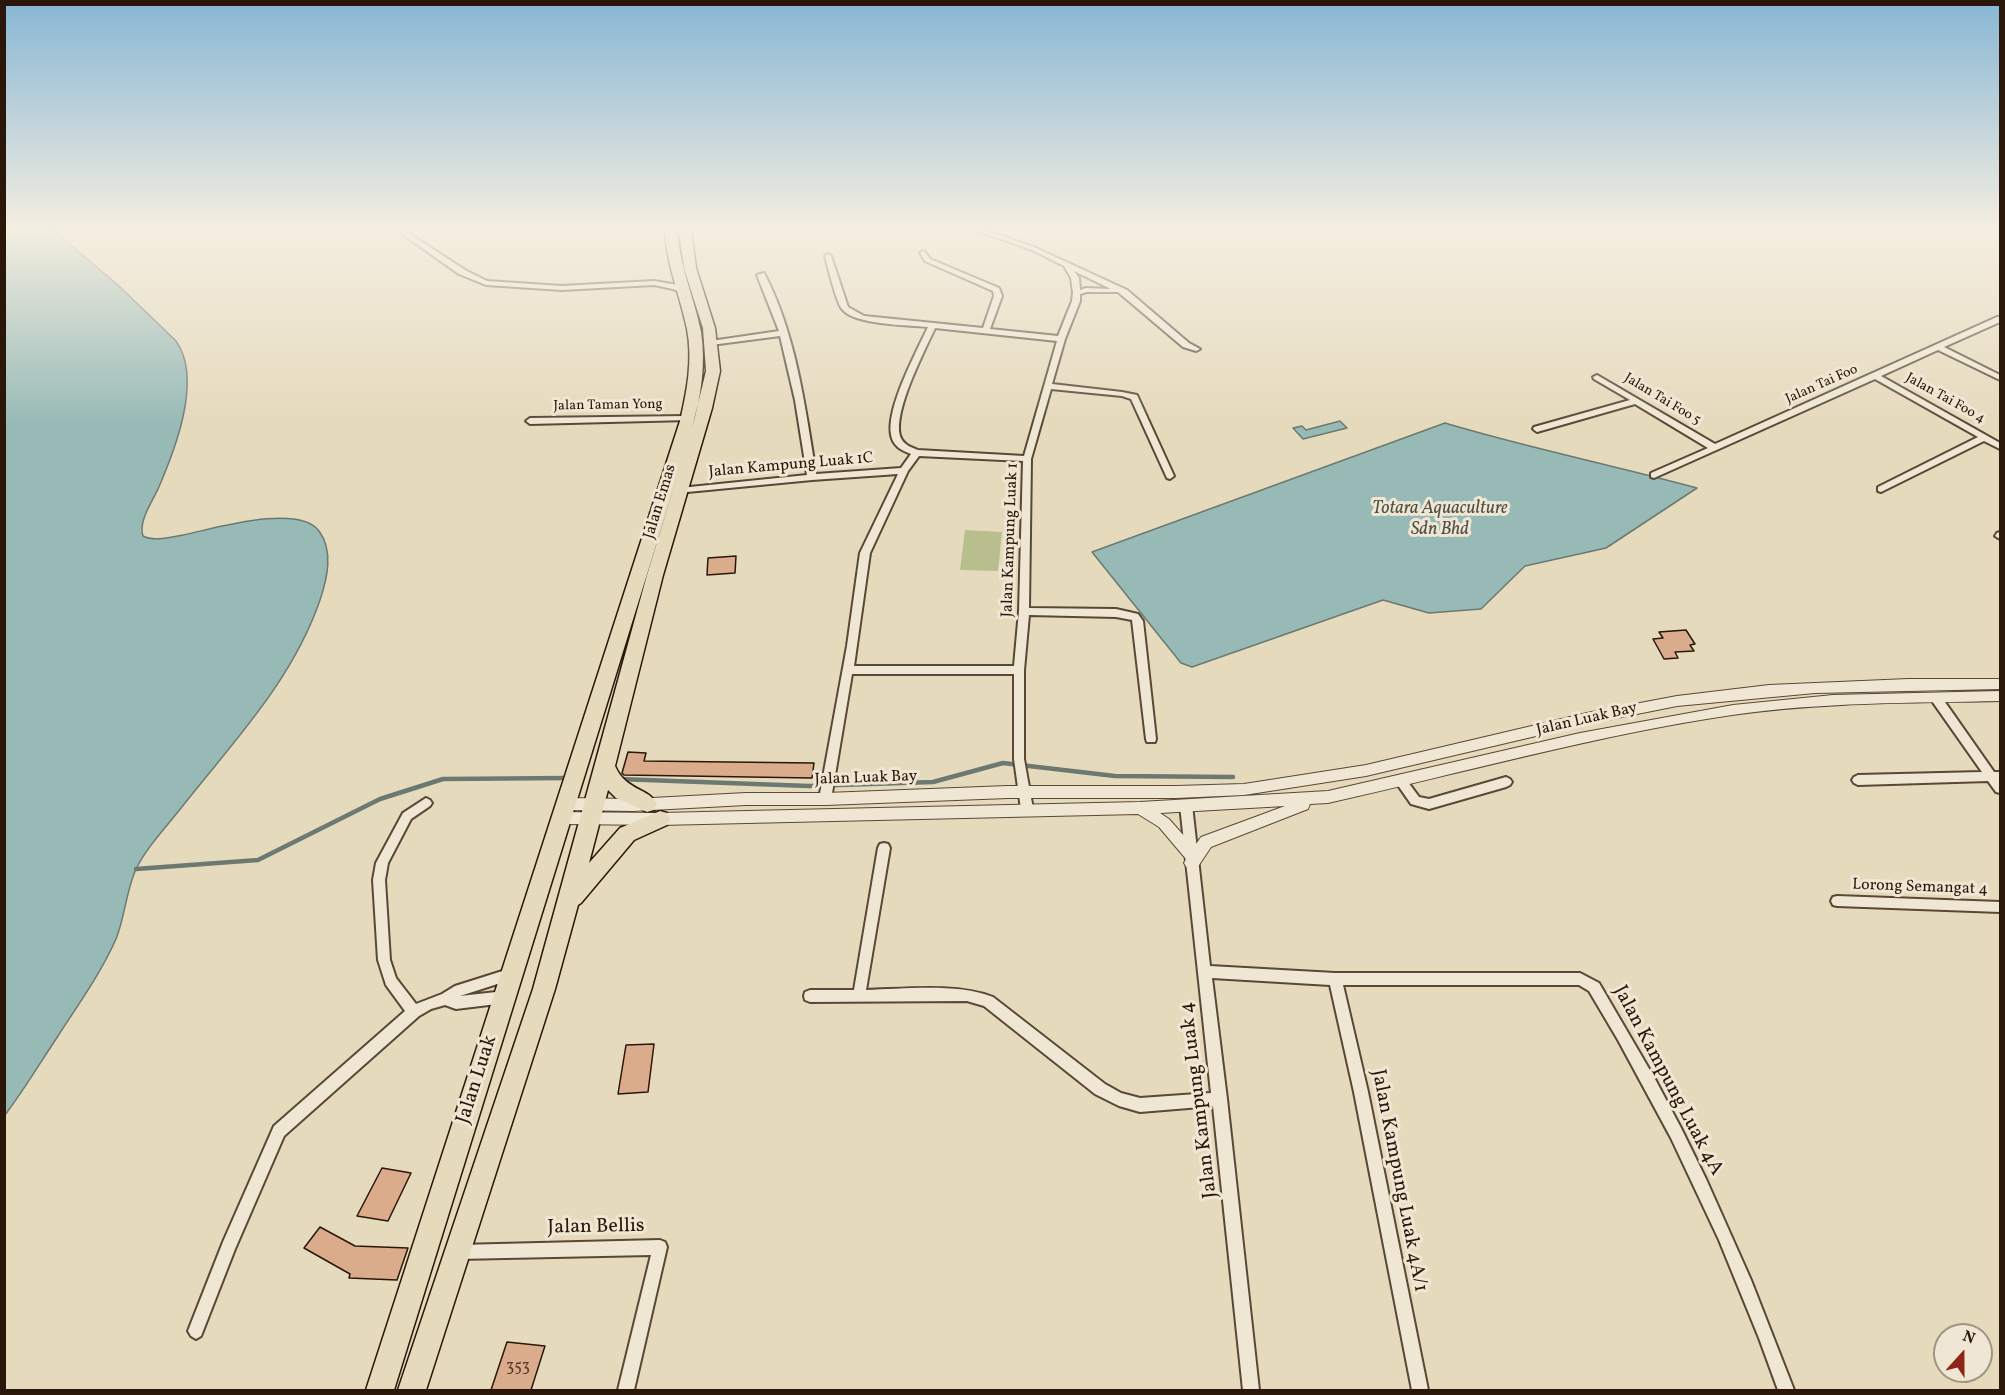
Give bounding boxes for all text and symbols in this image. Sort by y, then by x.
street label: Jalan Tai Foo [1783,362,1861,408]
street label: Jalan Tai Foo 5 [1620,370,1704,430]
street label: Jalan Tai Foo 4 [1902,370,1988,428]
street label: Jalan Taman Yong [553,397,663,415]
street label: Jalan Kampung Luak 1C [708,449,874,483]
street label: Jalan Emas [641,462,681,542]
street label: Jalan Kampung Luak 1 [999,462,1023,618]
water label: Totara Aquaculture Sdn Bhd [1372,499,1508,542]
street label: Jalan Luak Bay [1535,699,1639,741]
street label: Jalan Luak Bay [814,768,918,790]
street label: Lorong Semangat 4 [1852,876,1988,900]
street label: Jalan Kampung Luak 4A [1607,982,1727,1180]
street label: Jalan Kampung Luak 4 [1176,1000,1224,1200]
street label: Jalan Luak [452,1033,504,1127]
street label: Jalan Kampung Luak 4A/1 [1365,1068,1431,1294]
street label: Jalan Bellis [547,1215,645,1241]
north arrow [1933,1323,1993,1383]
text: N [1959,1326,1978,1350]
house number: 353 [506,1358,530,1378]

